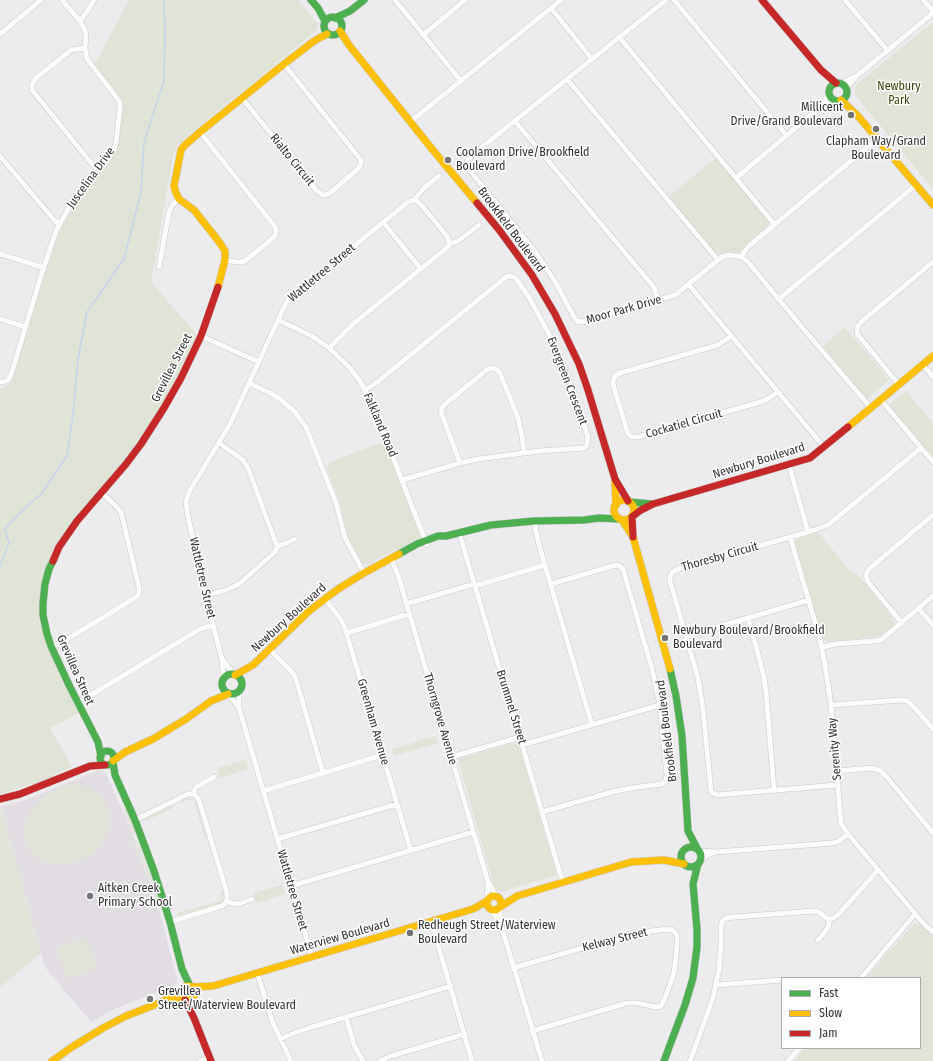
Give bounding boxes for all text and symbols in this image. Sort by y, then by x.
park label: Newbury Park [877,80,921,108]
place label: Millicent Drive/Grand Boulevard [731,101,843,129]
marker: Millicent Drive/Grand Boulevard [846,110,856,120]
marker: Clapham Way/Grand Boulevard [871,124,881,134]
street label: Rialto Circuit [267,131,317,189]
place label: Clapham Way/Grand Boulevard [826,135,926,163]
street label: Juscelina Drive [64,145,118,211]
place label: Coolamon Drive/Brookfield Boulevard [456,146,590,174]
marker: Coolamon Drive/Brookfield Boulevard [443,155,453,165]
street label: Brookfield Boulevard [474,185,548,275]
street label: Wattletree Street [285,241,359,305]
street label: Moor Park Drive [585,292,663,328]
street label: Grevillea Street [148,331,196,405]
street label: Evergreen Crescent [544,335,590,427]
street label: Falkland Road [360,391,400,459]
street label: Cockatiel Circuit [644,406,724,442]
street label: Newbury Boulevard [711,440,807,482]
street label: Wattletree Street [186,536,218,620]
street label: Thoresby Circuit [680,539,760,575]
street label: Newbury Boulevard [249,581,329,655]
place label: Newbury Boulevard/Brookfield Boulevard [673,624,825,652]
street label: Grevillea Street [53,633,97,707]
marker: Newbury Boulevard/Brookfield Boulevard [660,633,670,643]
street label: Brummel Street [493,668,529,746]
street label: Thorngrove Avenue [420,672,460,766]
street label: Greenham Avenue [354,677,392,767]
street label: Brookfield Boulevard [654,679,680,783]
street label: Serenity Way [825,717,845,781]
street label: Wattletree Street [274,848,310,932]
place label: Aitken Creek Primary School [98,882,172,910]
marker: Aitken Creek Primary School [85,891,95,901]
street label: Waterview Boulevard [289,916,391,958]
place label: Redheugh Street/Waterview Boulevard [418,919,556,947]
street label: Kelway Street [581,925,649,955]
marker: Redheugh Street/Waterview Boulevard [405,928,415,938]
legend [781,977,921,1049]
place label: Grevillea Street/Waterview Boulevard [158,985,296,1013]
text: Fast [819,986,838,1000]
marker: Grevillea Street/Waterview Boulevard [145,994,155,1004]
text: Slow [819,1006,842,1020]
text: Jam [819,1026,837,1040]

